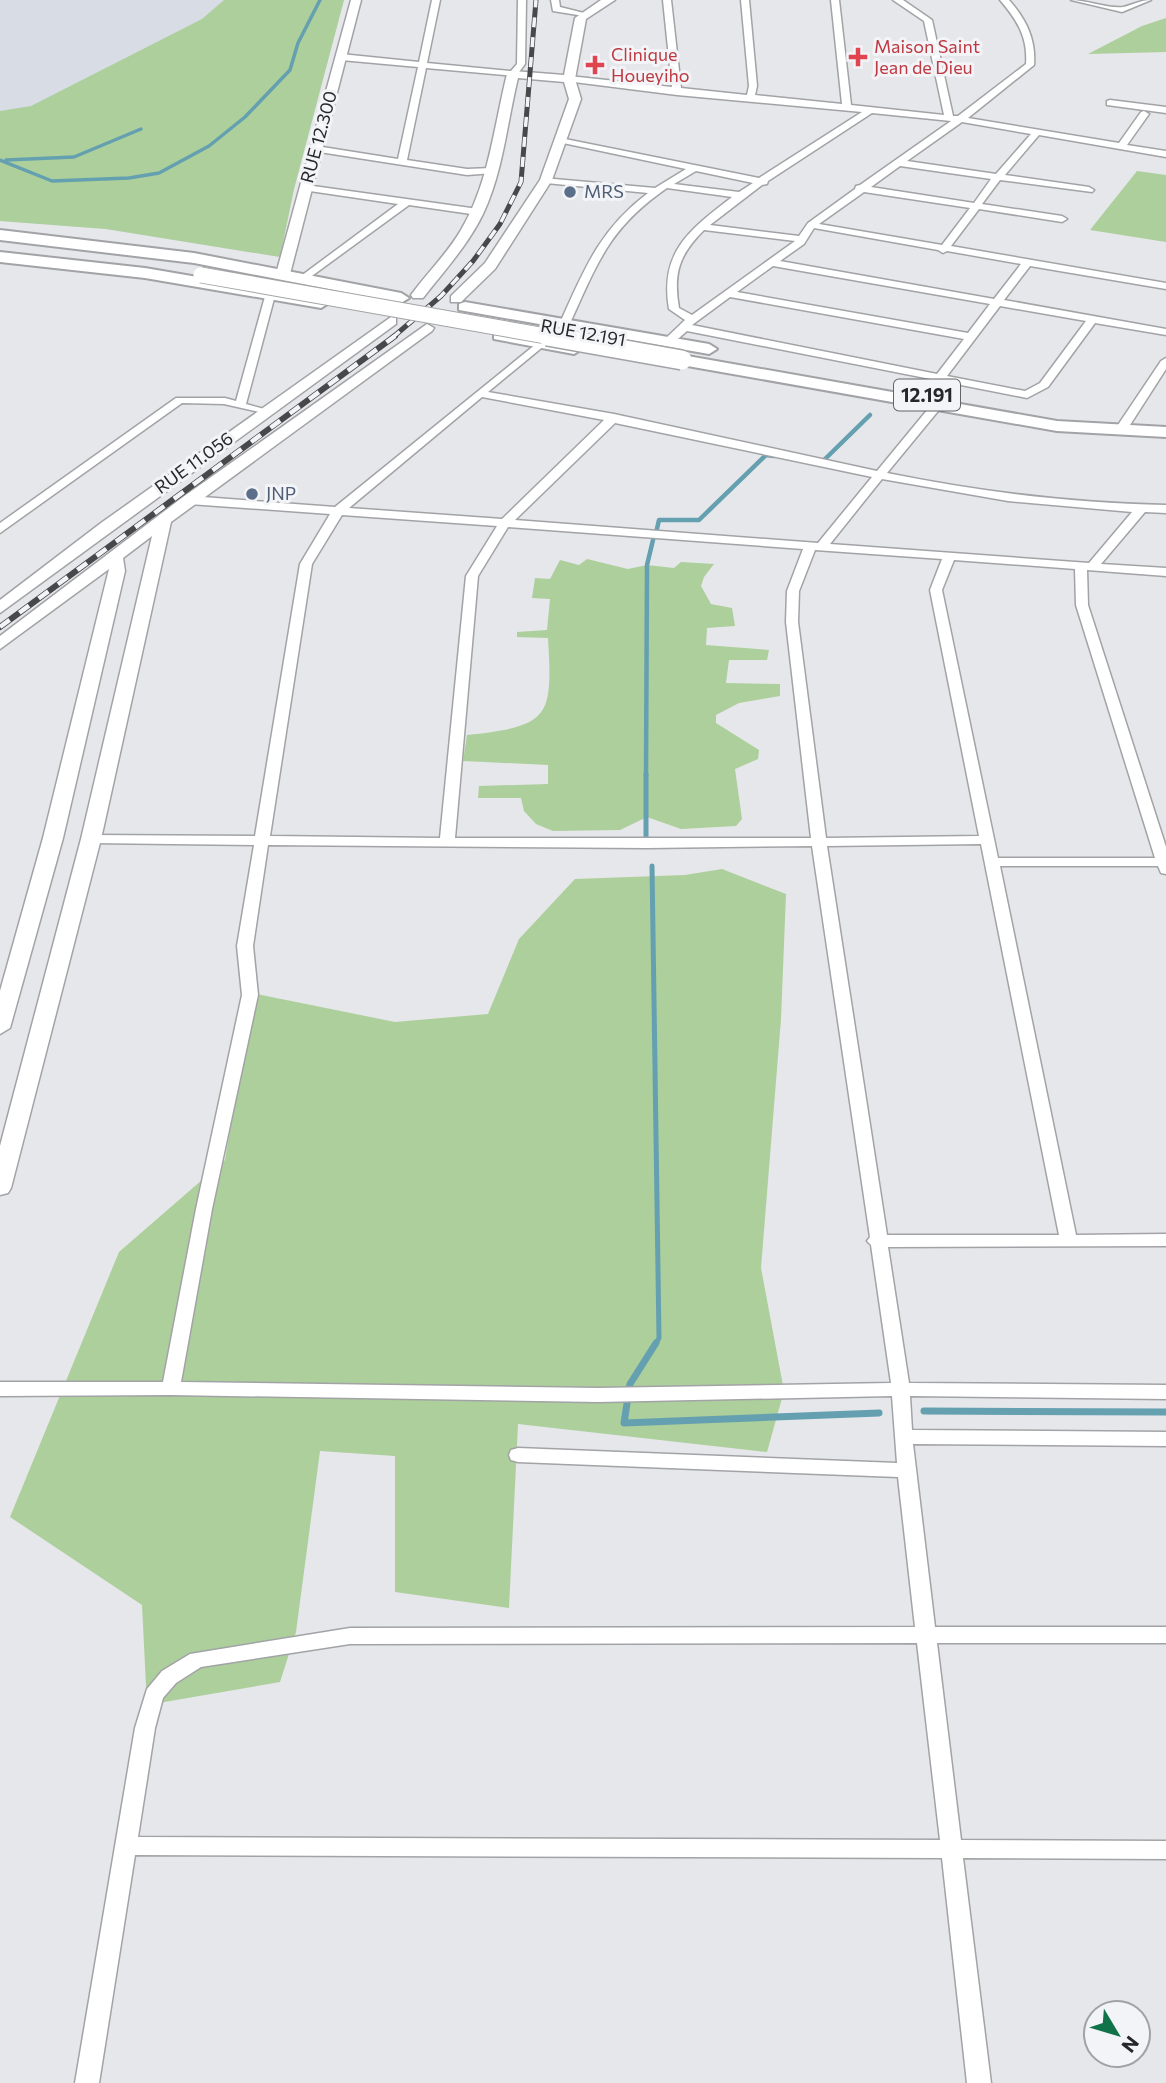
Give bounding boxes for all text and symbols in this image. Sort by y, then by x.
place label: Maison Saint Jean de Dieu [874,35,980,78]
place label: Clinique Houeyiho [611,43,690,86]
marker: Maison Saint Jean de Dieu [848,47,868,67]
marker: Clinique Houeyiho [585,55,605,75]
street label: RUE 12.300 [295,88,341,185]
place label: MRS [584,180,624,202]
marker: MRS [562,184,578,200]
street label: RUE 12.191 [539,314,627,350]
road number: 12.191 [894,380,960,410]
street label: RUE 11.056 [150,426,237,498]
place label: JNP [266,482,296,504]
marker: JNP [244,486,260,502]
north arrow [1082,1999,1152,2069]
text: N [1117,2032,1144,2057]

